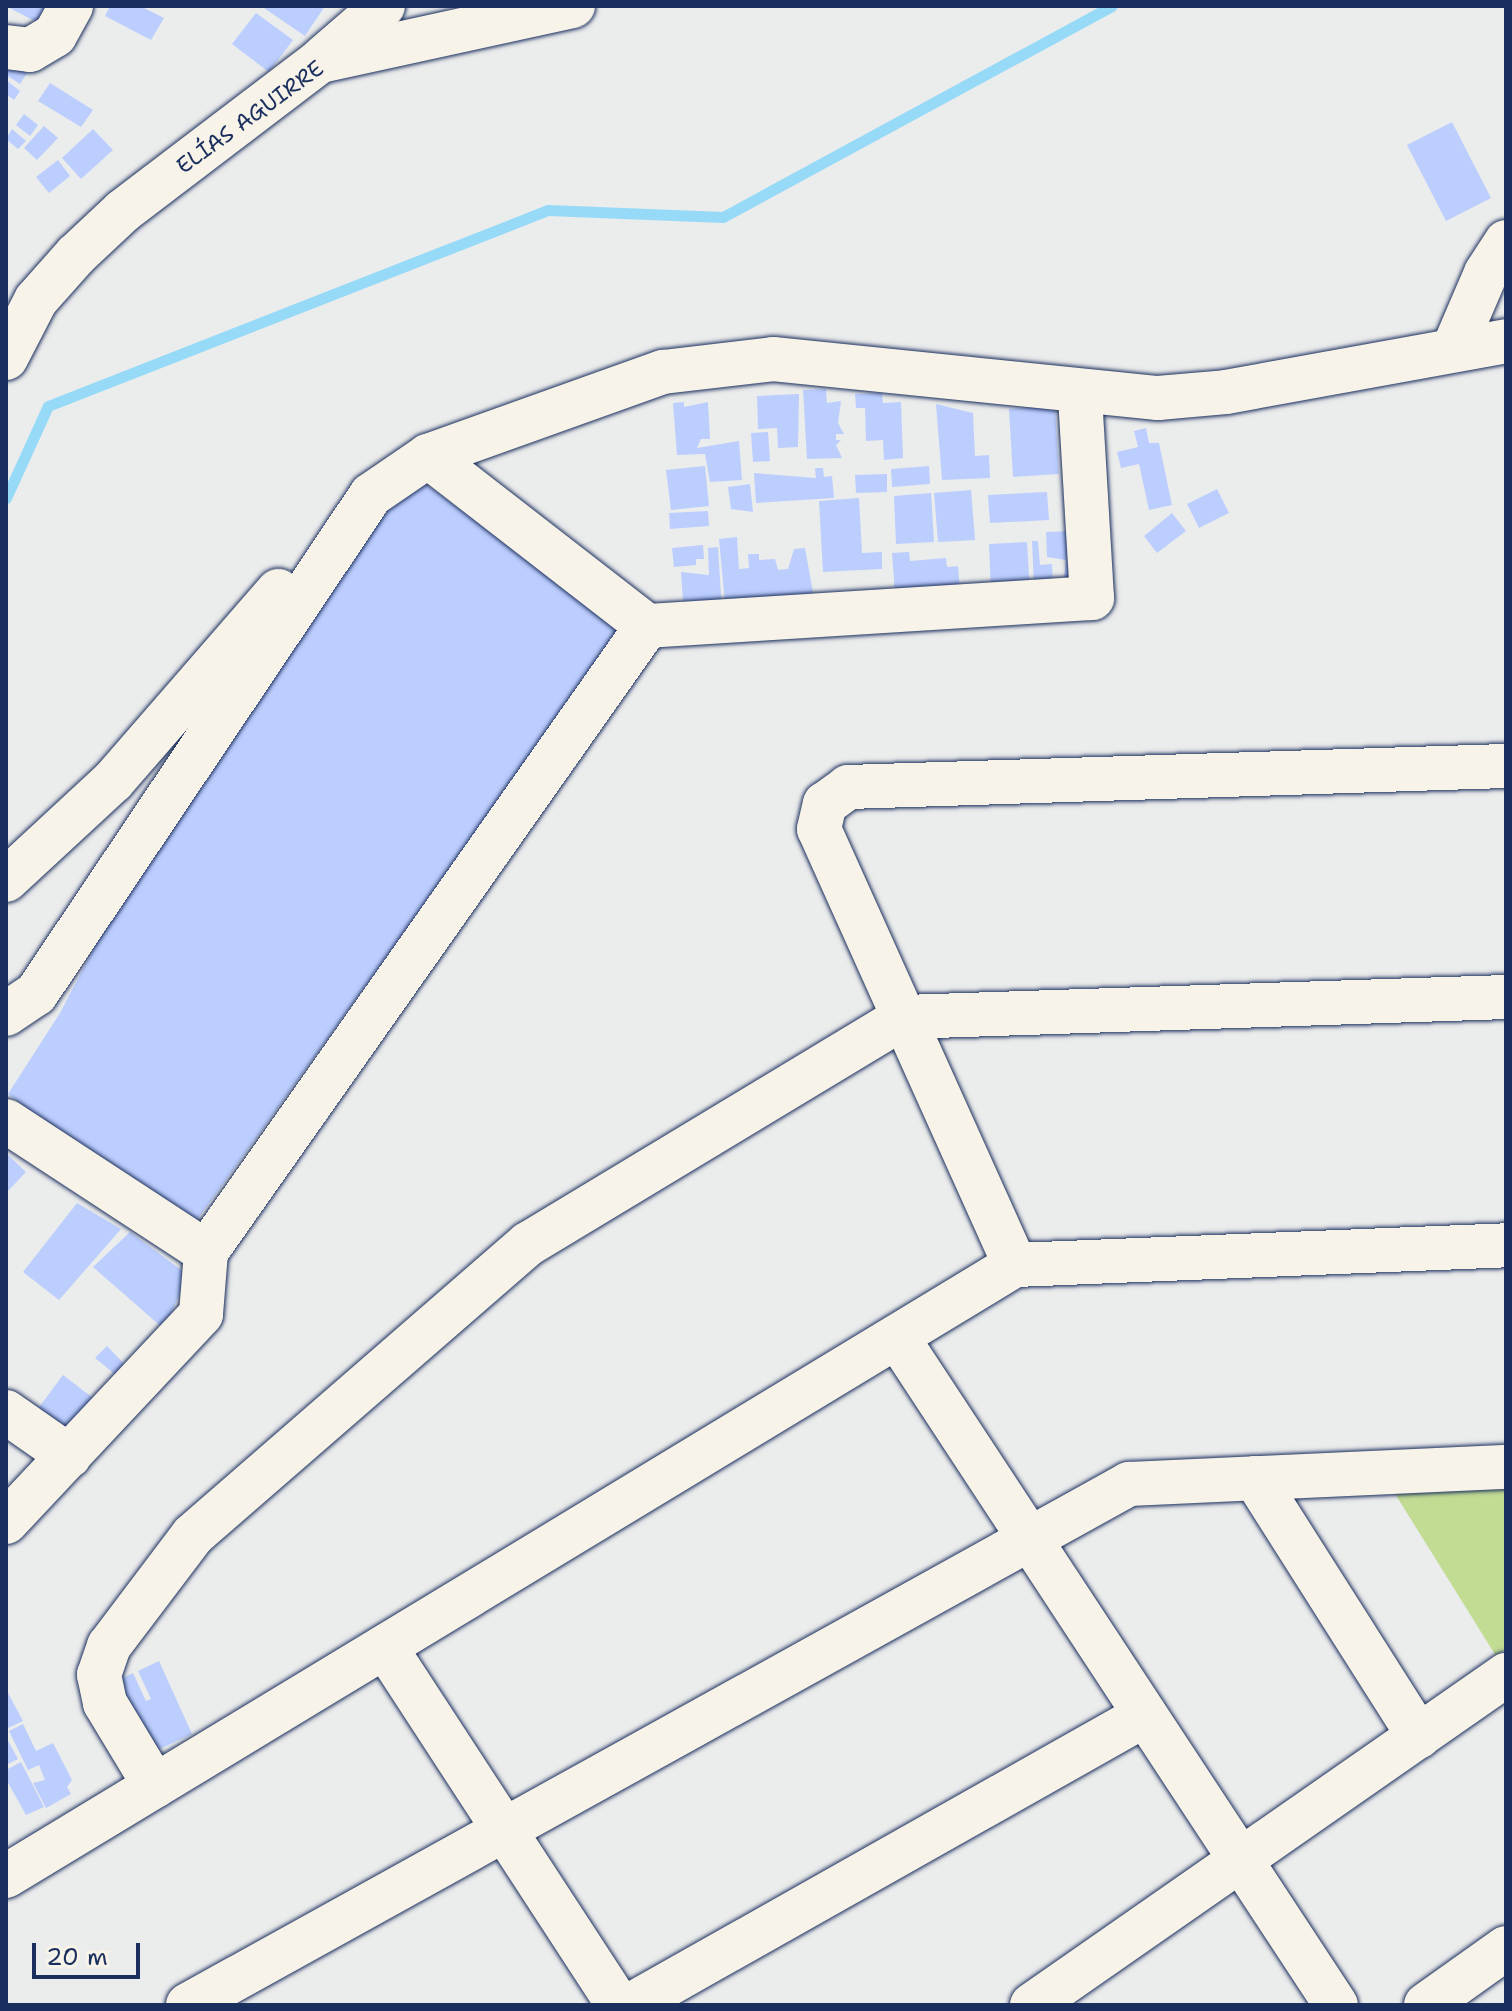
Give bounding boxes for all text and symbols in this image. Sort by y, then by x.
street label: ELÍAS AGUIRRE [171,55,329,179]
scale bar [36,1927,144,1977]
text: 20 m [46,1941,108,1973]

